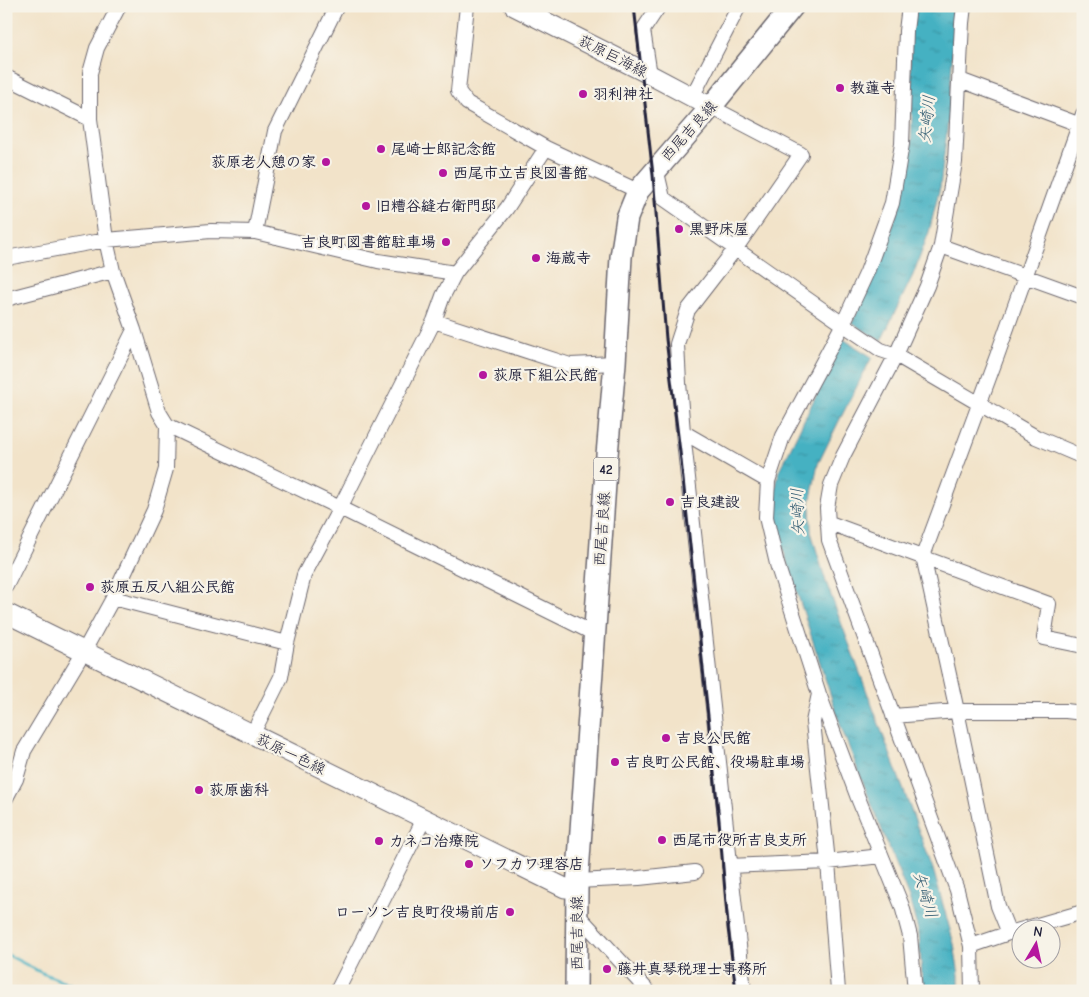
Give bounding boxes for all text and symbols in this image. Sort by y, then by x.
street label: 荻原巨海線 [575,31,651,81]
place label: 教蓮寺 [850,79,895,97]
marker: 教蓮寺 [834,82,846,94]
place label: 羽利神社 [593,85,653,103]
marker: 羽利神社 [577,88,589,100]
water label: 矢崎川 [916,94,938,144]
street label: 西尾吉良線 [657,97,721,165]
place label: 尾崎士郎記念館 [391,140,496,158]
marker: 尾崎士郎記念館 [375,143,387,155]
place label: 荻原老人憩の家 [211,153,316,171]
marker: 荻原老人憩の家 [320,156,332,168]
place label: 西尾市立吉良図書館 [453,164,588,182]
marker: 西尾市立吉良図書館 [437,167,449,179]
place label: 旧糟谷縫右衛門邸 [376,197,496,215]
marker: 旧糟谷縫右衛門邸 [360,200,372,212]
place label: 黒野床屋 [689,220,749,238]
marker: 黒野床屋 [673,223,685,235]
place label: 吉良町図書館駐車場 [301,233,436,251]
marker: 吉良町図書館駐車場 [440,236,452,248]
place label: 海蔵寺 [546,249,591,267]
marker: 海蔵寺 [530,252,542,264]
place label: 荻原下組公民館 [493,366,598,384]
marker: 荻原下組公民館 [477,369,489,381]
road number: 42 [594,458,618,480]
water label: 矢崎川 [788,488,808,536]
street label: 西尾吉良線 [590,491,614,567]
place label: 吉良建設 [680,493,740,511]
marker: 吉良建設 [664,496,676,508]
place label: 荻原五反八組公民館 [100,578,235,596]
marker: 荻原五反八組公民館 [84,581,96,593]
street label: 荻原一色線 [253,729,329,779]
place label: 吉良公民館 [676,729,751,747]
marker: 吉良公民館 [660,732,672,744]
place label: 吉良町公民館、役場駐車場 [625,753,805,771]
marker: 吉良町公民館、役場駐車場 [609,756,621,768]
place label: 荻原歯科 [209,781,269,799]
marker: 荻原歯科 [193,784,205,796]
place label: 西尾市役所吉良支所 [672,831,807,849]
place label: カネコ治療院 [389,832,479,850]
marker: 西尾市役所吉良支所 [656,834,668,846]
marker: カネコ治療院 [373,835,385,847]
place label: ソフカワ理容店 [479,855,584,873]
marker: ソフカワ理容店 [463,858,475,870]
water label: 矢崎川 [909,869,941,921]
street label: 西尾吉良線 [568,895,586,971]
place label: ローソン吉良町役場前店 [335,903,500,921]
marker: ローソン吉良町役場前店 [504,906,516,918]
north arrow [1012,920,1062,970]
text: N [1032,923,1044,941]
place label: 藤井真琴税理士事務所 [617,960,767,978]
marker: 藤井真琴税理士事務所 [601,963,613,975]

